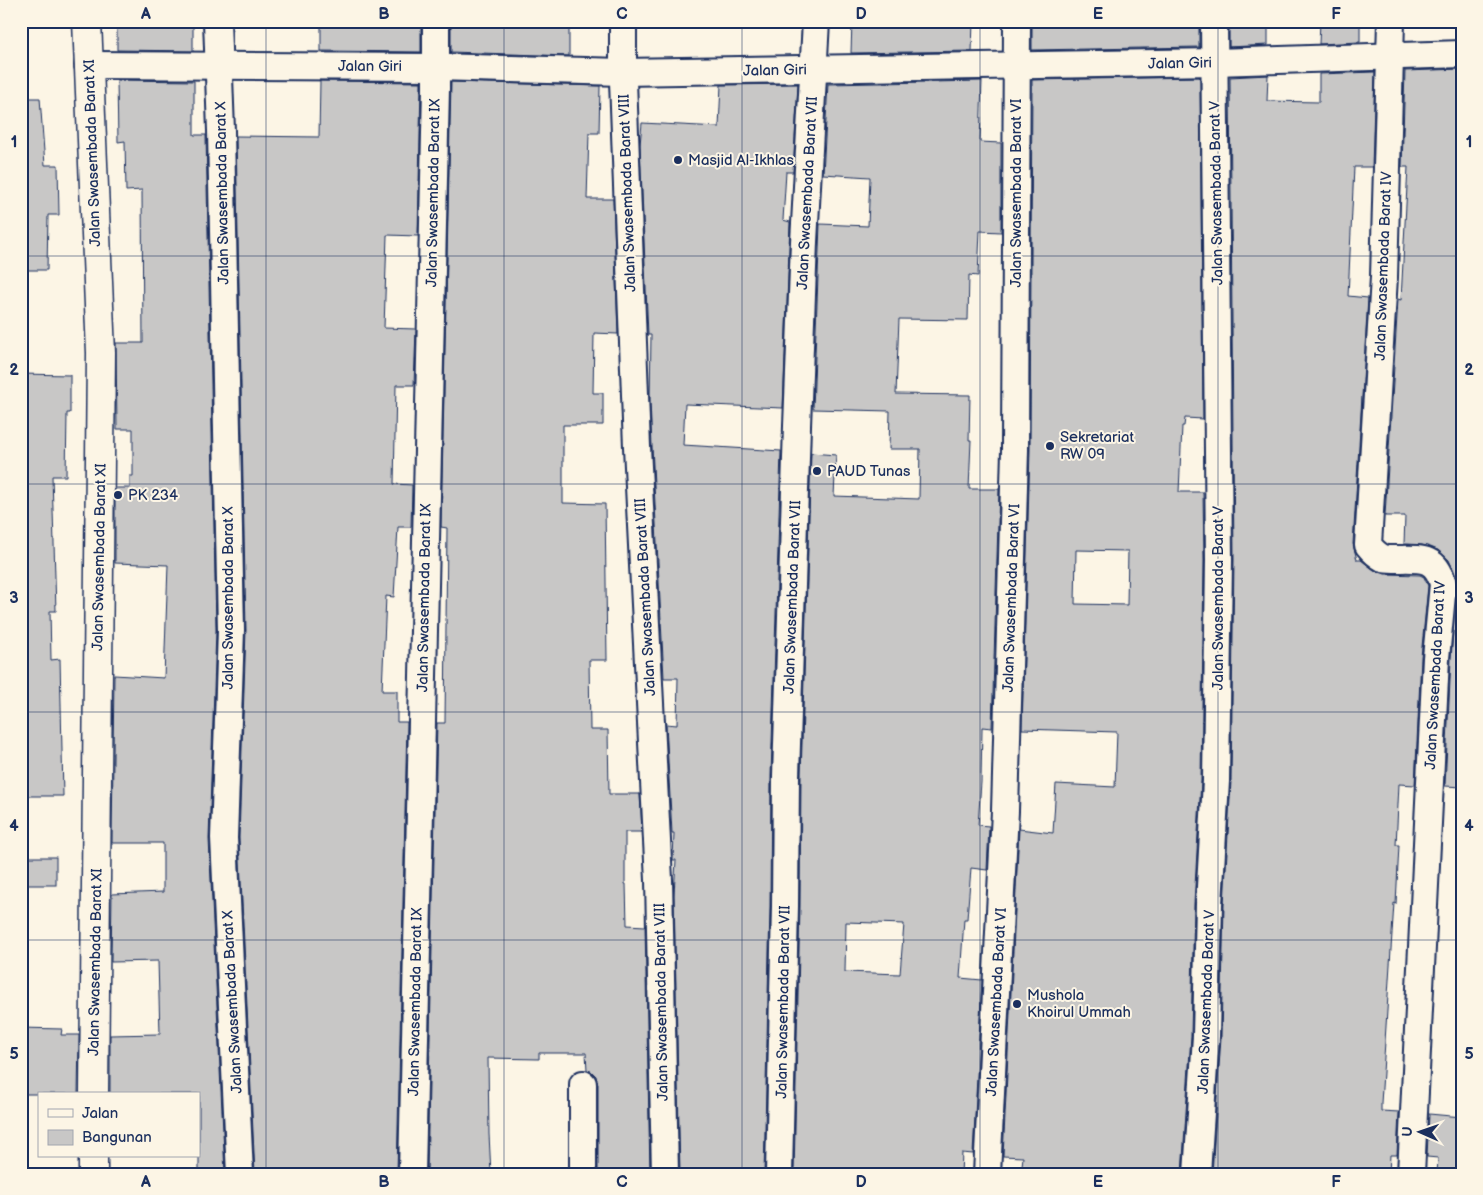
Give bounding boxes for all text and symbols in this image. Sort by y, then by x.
text: A [140,5,151,24]
text: B [378,5,390,24]
text: C [616,5,628,24]
text: D [855,5,867,24]
text: E [1093,5,1103,24]
text: F [1331,5,1341,24]
street label: Jalan Giri [1148,53,1212,74]
street label: Jalan Giri [338,57,402,76]
street label: Jalan Swasembada Barat XI [80,59,105,247]
street label: Jalan Giri [743,60,807,81]
street label: Jalan Swasembada Barat VIII [615,93,640,292]
street label: Jalan Swasembada Barat VII [793,96,822,290]
street label: Jalan Swasembada Barat IX [422,98,445,287]
street label: Jalan Swasembada Barat VI [1007,98,1026,287]
street label: Jalan Swasembada Barat V [1205,100,1228,285]
street label: Jalan Swasembada Barat X [211,101,234,285]
text: 1 [11,133,17,152]
text: 1 [1466,133,1472,152]
place label: Masjid Al-Ikhlas [688,151,795,170]
marker: Masjid Al-Ikhlas [672,154,684,166]
street label: Jalan Swasembada Barat IV [1371,170,1396,361]
text: 2 [9,361,19,380]
text: 2 [1464,361,1474,380]
place label: Sekretariat RW 09 [1060,428,1134,464]
marker: Sekretariat RW 09 [1044,440,1056,452]
place label: PAUD Tunas [827,462,911,481]
street label: Jalan Swasembada Barat XI [88,463,111,651]
marker: PAUD Tunas [811,465,823,477]
place label: PK 234 [128,486,178,505]
marker: PK 234 [112,489,124,501]
street label: Jalan Swasembada Barat VIII [631,497,660,696]
street label: Jalan Swasembada Barat VII [780,500,805,694]
street label: Jalan Swasembada Barat IX [413,503,436,692]
street label: Jalan Swasembada Barat VI [999,503,1024,693]
street label: Jalan Swasembada Barat V [1209,505,1228,690]
street label: Jalan Swasembada Barat X [219,506,238,690]
street label: Jalan Swasembada Barat IV [1421,579,1450,770]
text: 3 [9,589,19,608]
text: 3 [1464,589,1474,608]
text: 4 [9,817,19,836]
text: 4 [1464,817,1474,836]
street label: Jalan Swasembada Barat XI [84,868,107,1056]
street label: Jalan Swasembada Barat VIII [650,902,673,1101]
street label: Jalan Swasembada Barat VII [772,905,795,1099]
street label: Jalan Swasembada Barat IX [404,907,427,1096]
street label: Jalan Swasembada Barat VI [982,907,1011,1097]
street label: Jalan Swasembada Barat V [1194,909,1219,1094]
street label: Jalan Swasembada Barat X [218,910,247,1094]
place label: Mushola Khoirul Ummah [1027,986,1131,1022]
marker: Mushola Khoirul Ummah [1011,998,1023,1010]
text: 5 [9,1045,19,1064]
text: 5 [1464,1045,1474,1064]
legend [38,1092,200,1158]
text: Jalan [82,1104,118,1123]
north arrow [1396,1108,1446,1158]
text: U [1399,1126,1416,1137]
text: Bangunan [82,1128,152,1147]
text: A [140,1173,151,1192]
text: B [378,1173,390,1192]
text: C [616,1173,628,1192]
text: D [855,1173,867,1192]
text: E [1093,1173,1103,1192]
text: F [1331,1173,1341,1192]

